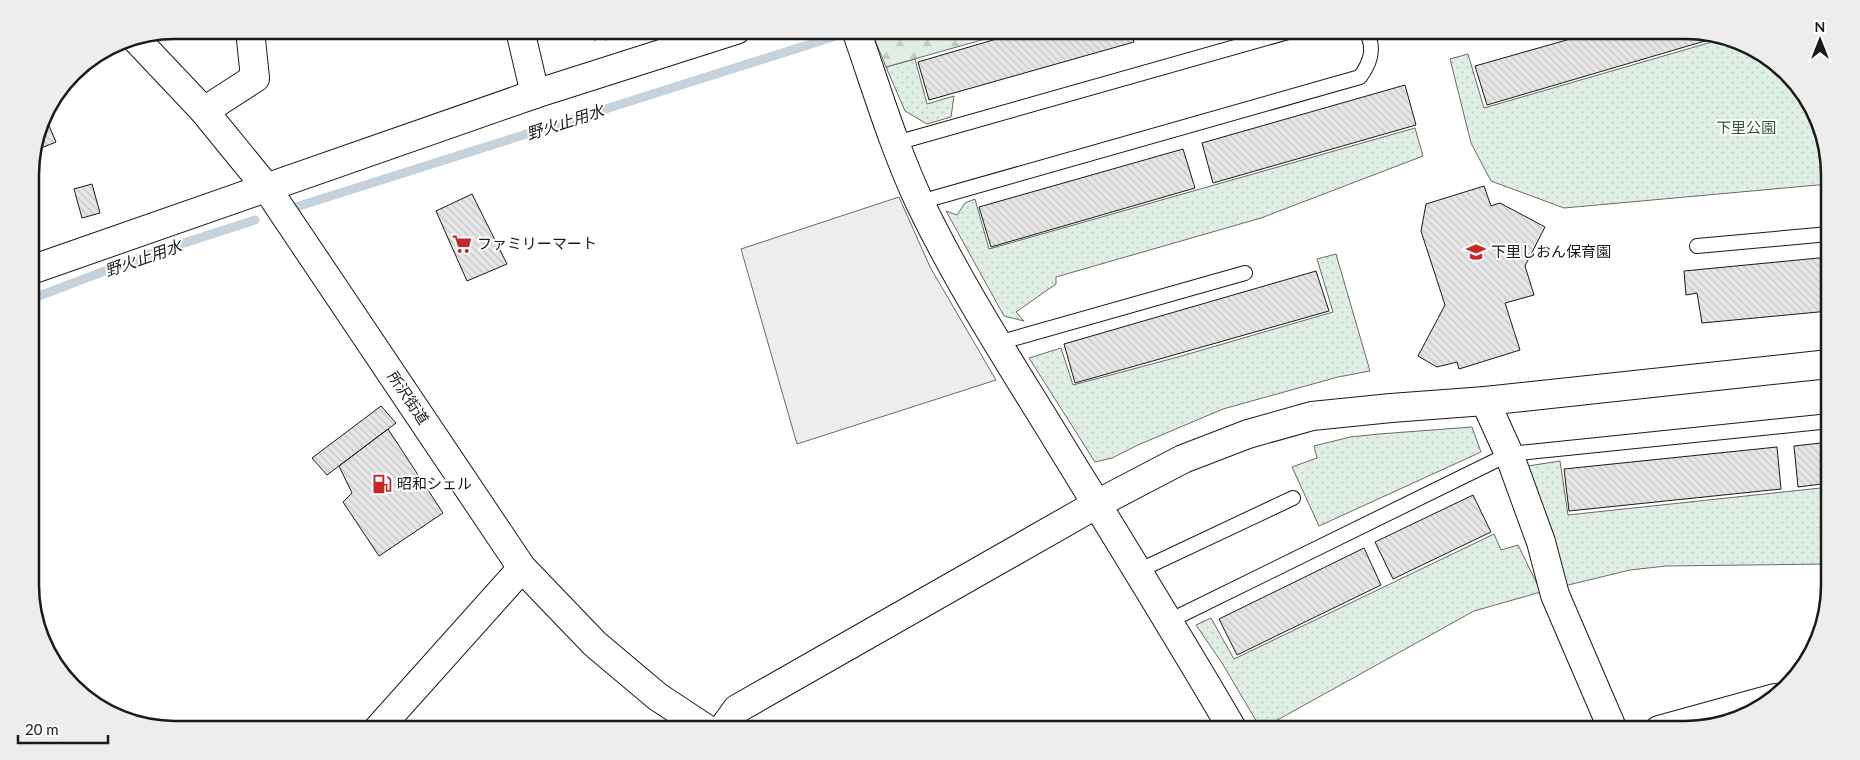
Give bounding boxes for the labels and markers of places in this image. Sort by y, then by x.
supermarket icon: ファミリーマート [451,233,473,255]
place label: ファミリーマート [477,234,597,252]
school or university icon: 下里しおん保育園 [1465,241,1487,263]
place label: 下里しおん保育園 [1491,242,1611,260]
fuel station icon: 昭和シェル [371,473,393,495]
place label: 昭和シェル [397,474,472,492]

